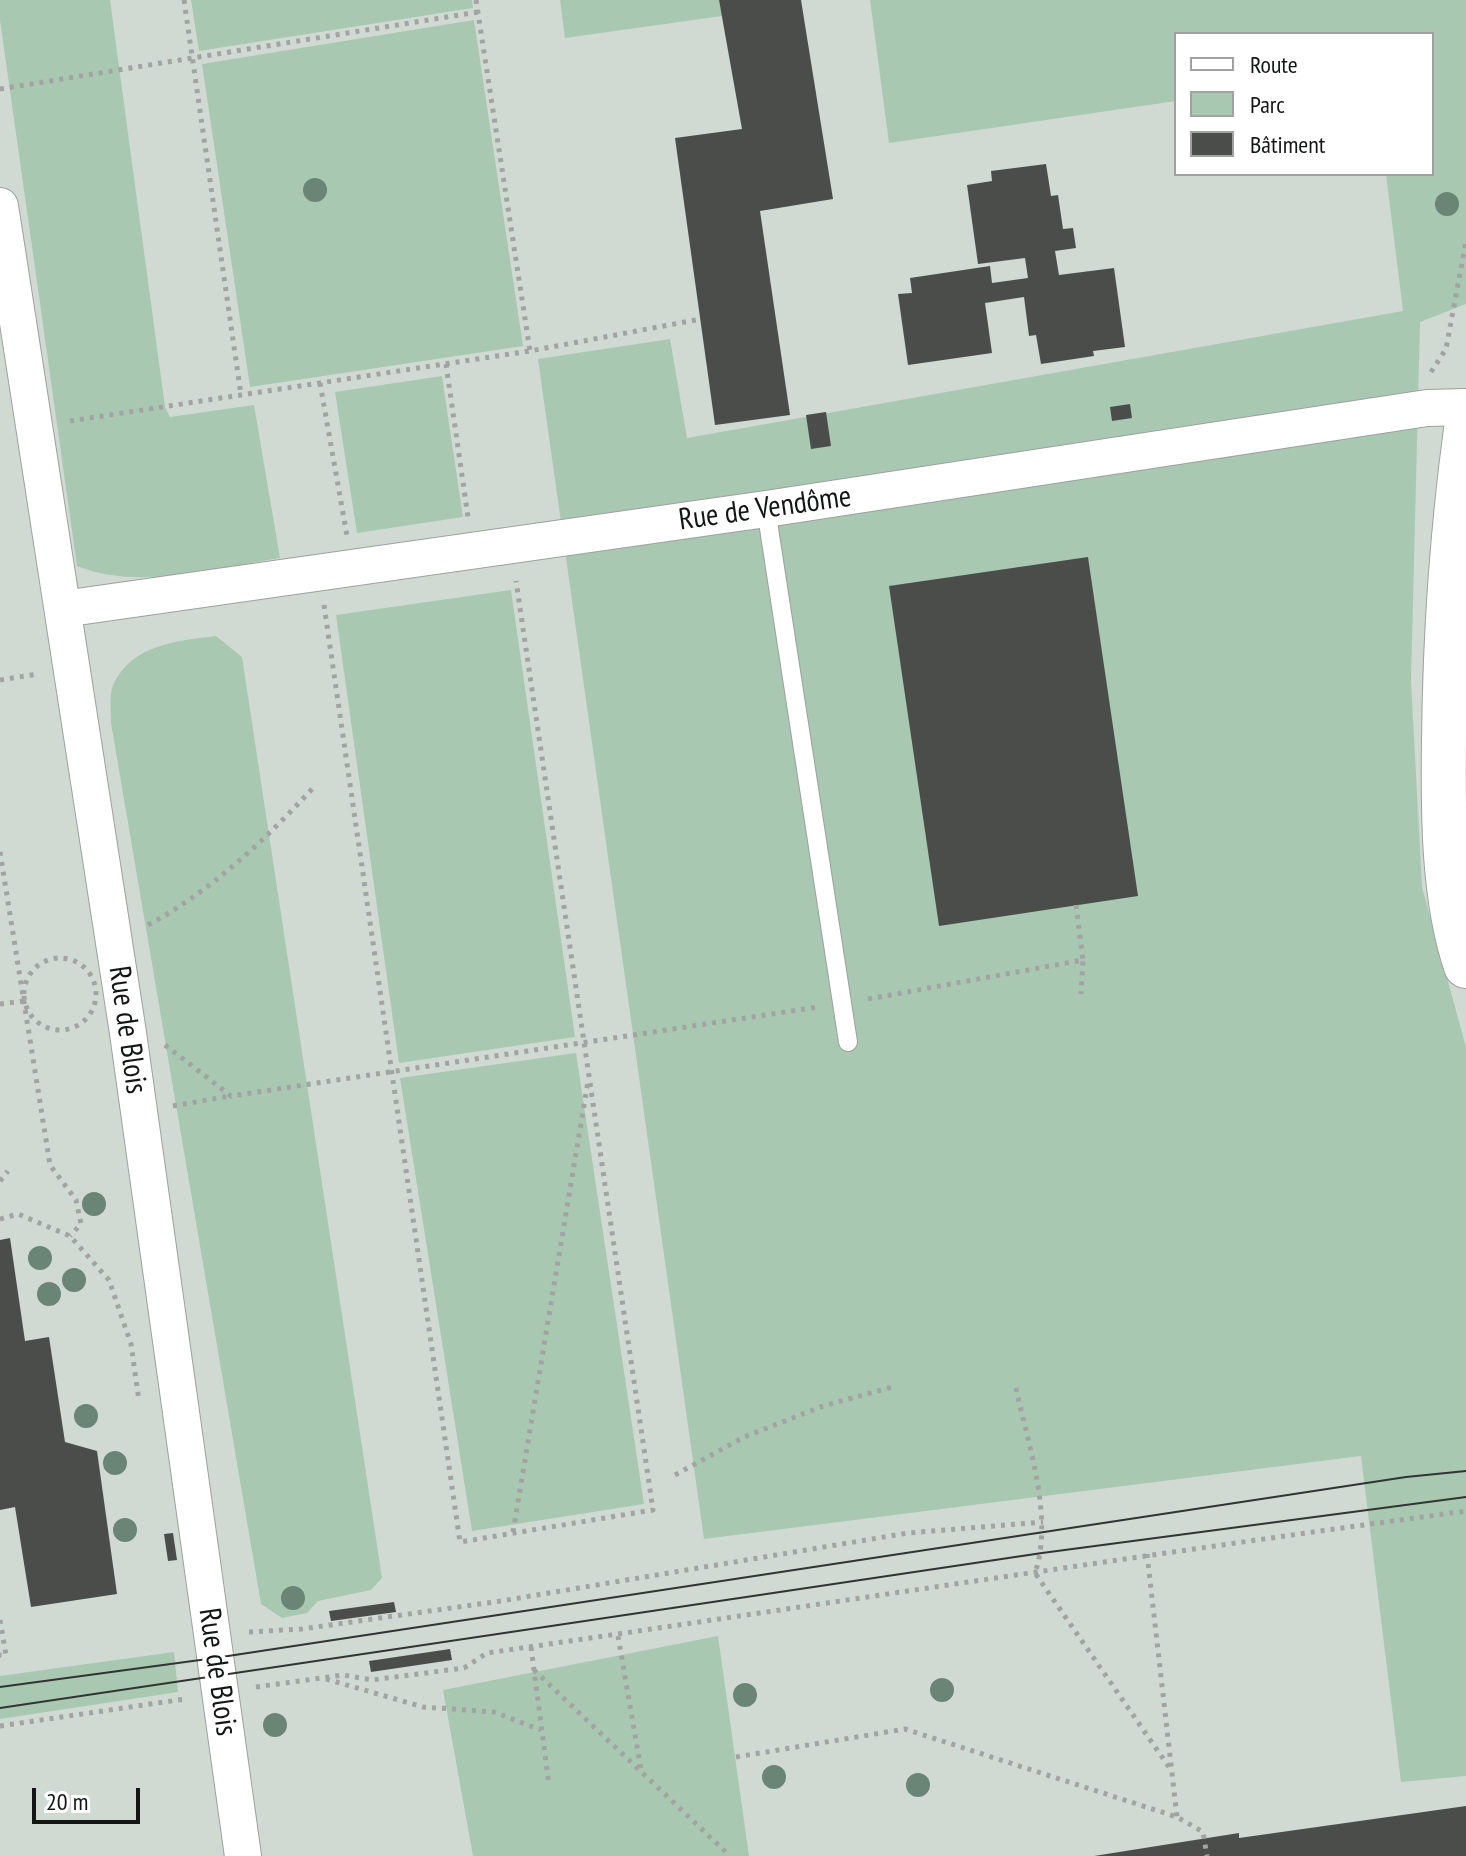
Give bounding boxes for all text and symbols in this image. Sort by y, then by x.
legend [1174,32,1434,176]
text: Route [1250,49,1298,80]
text: Parc [1250,89,1285,120]
text: Bâtiment [1250,129,1325,160]
street label: Rue de Vendôme [676,479,854,539]
street label: Rue de Blois [100,964,154,1096]
street label: Rue de Blois [190,1606,244,1738]
scale bar [36,1772,144,1822]
text: 20 m [46,1786,88,1817]

